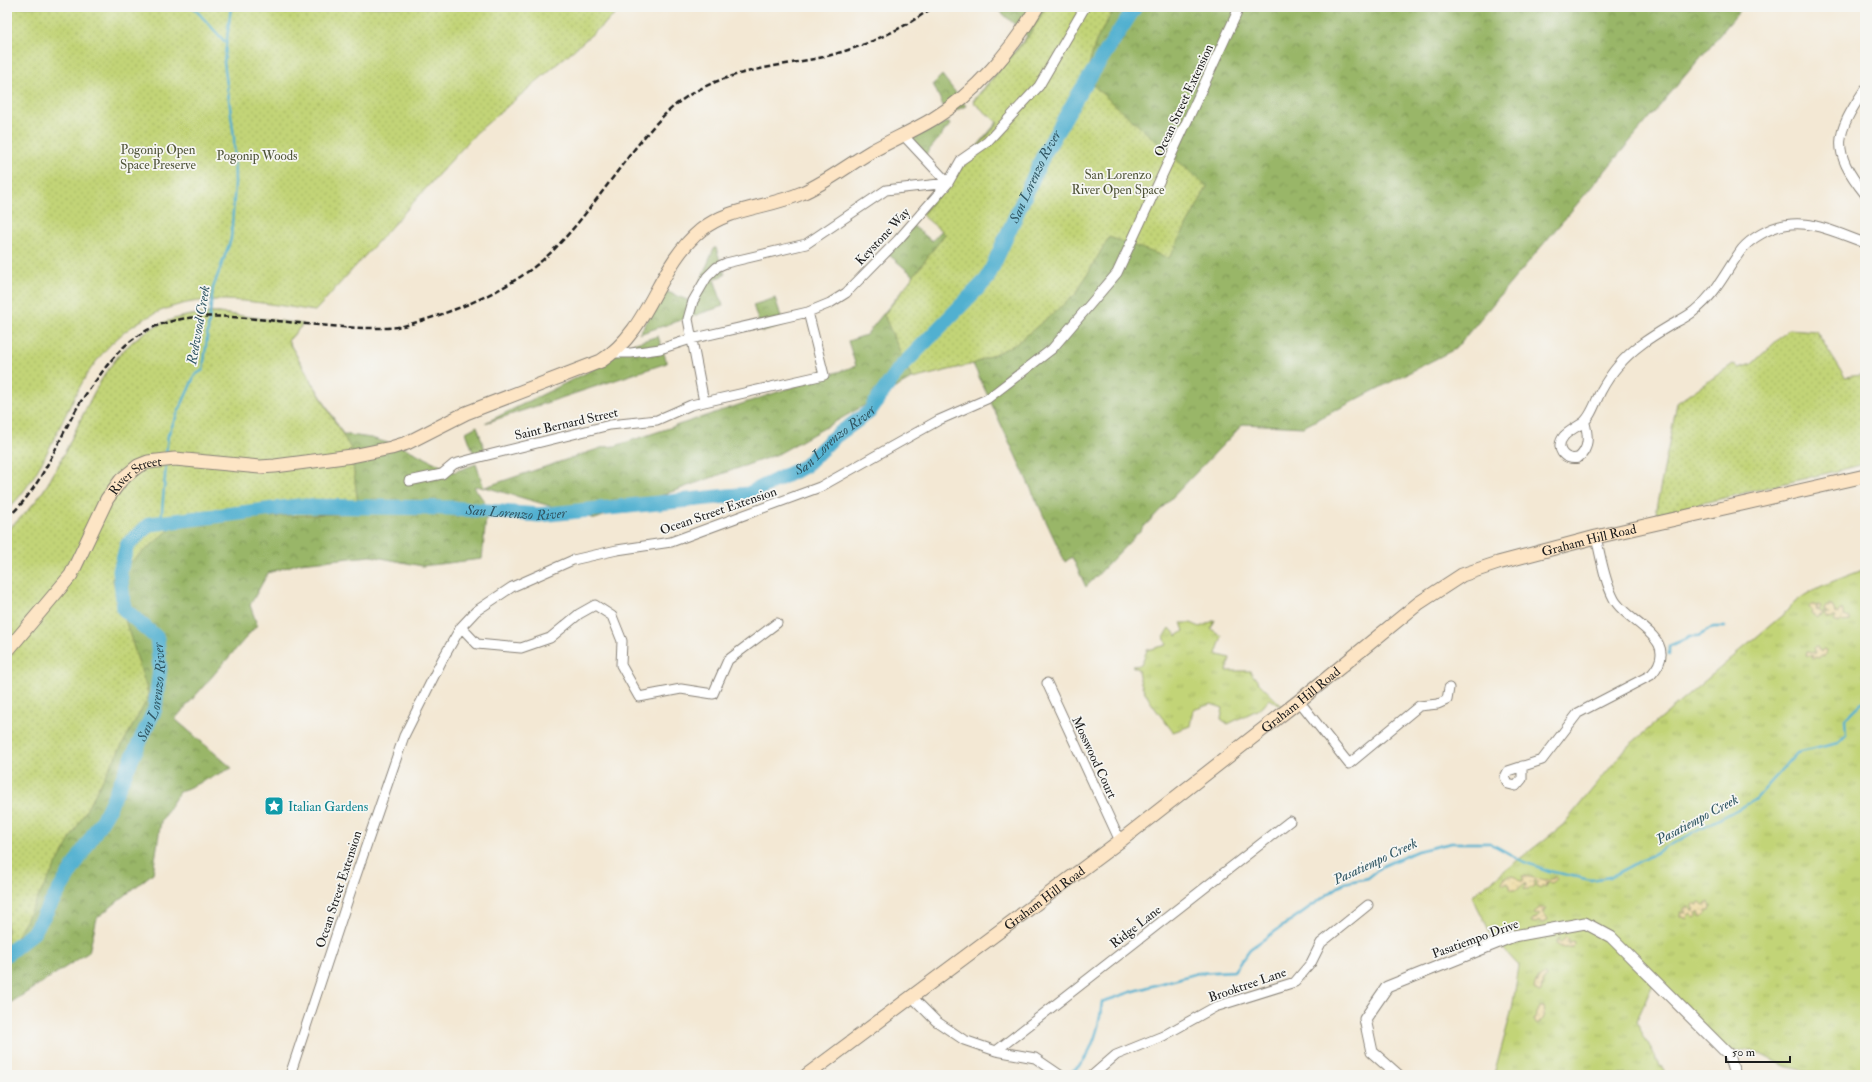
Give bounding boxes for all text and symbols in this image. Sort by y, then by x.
street label: Ocean Street Extension [1151,41,1217,159]
water label: San Lorenzo River [1005,127,1065,227]
park label: Pogonip Open Space Preserve [120,142,197,174]
park label: Pogonip Woods [216,148,298,165]
park label: San Lorenzo River Open Space [1071,167,1165,199]
street label: Keystone Way [852,204,914,269]
water label: Redwood Creek [183,284,214,367]
water label: San Lorenzo River [791,402,880,479]
street label: Saint Bernard Street [513,404,620,444]
street label: River Street [106,454,162,499]
street label: Ocean Street Extension [658,483,779,538]
water label: San Lorenzo River [464,501,568,524]
street label: Graham Hill Road [1540,521,1638,560]
water label: San Lorenzo River [133,641,170,745]
street label: Graham Hill Road [1258,663,1344,737]
street label: Mosswood Court [1068,714,1120,801]
water label: Pasatiempo Creek [1652,791,1741,849]
place icon: Italian Gardens [263,795,285,817]
place label: Italian Gardens [288,799,369,815]
street label: Ocean Street Extension [312,828,366,950]
water label: Pasatiempo Creek [1330,835,1420,889]
street label: Graham Hill Road [1001,863,1089,934]
street label: Ridge Lane [1107,901,1165,952]
street label: Pasatiempo Drive [1430,916,1522,963]
street label: Brooktree Lane [1206,964,1289,1006]
scale bar [1726,1038,1790,1064]
text: 50 m [1732,1045,1756,1060]

